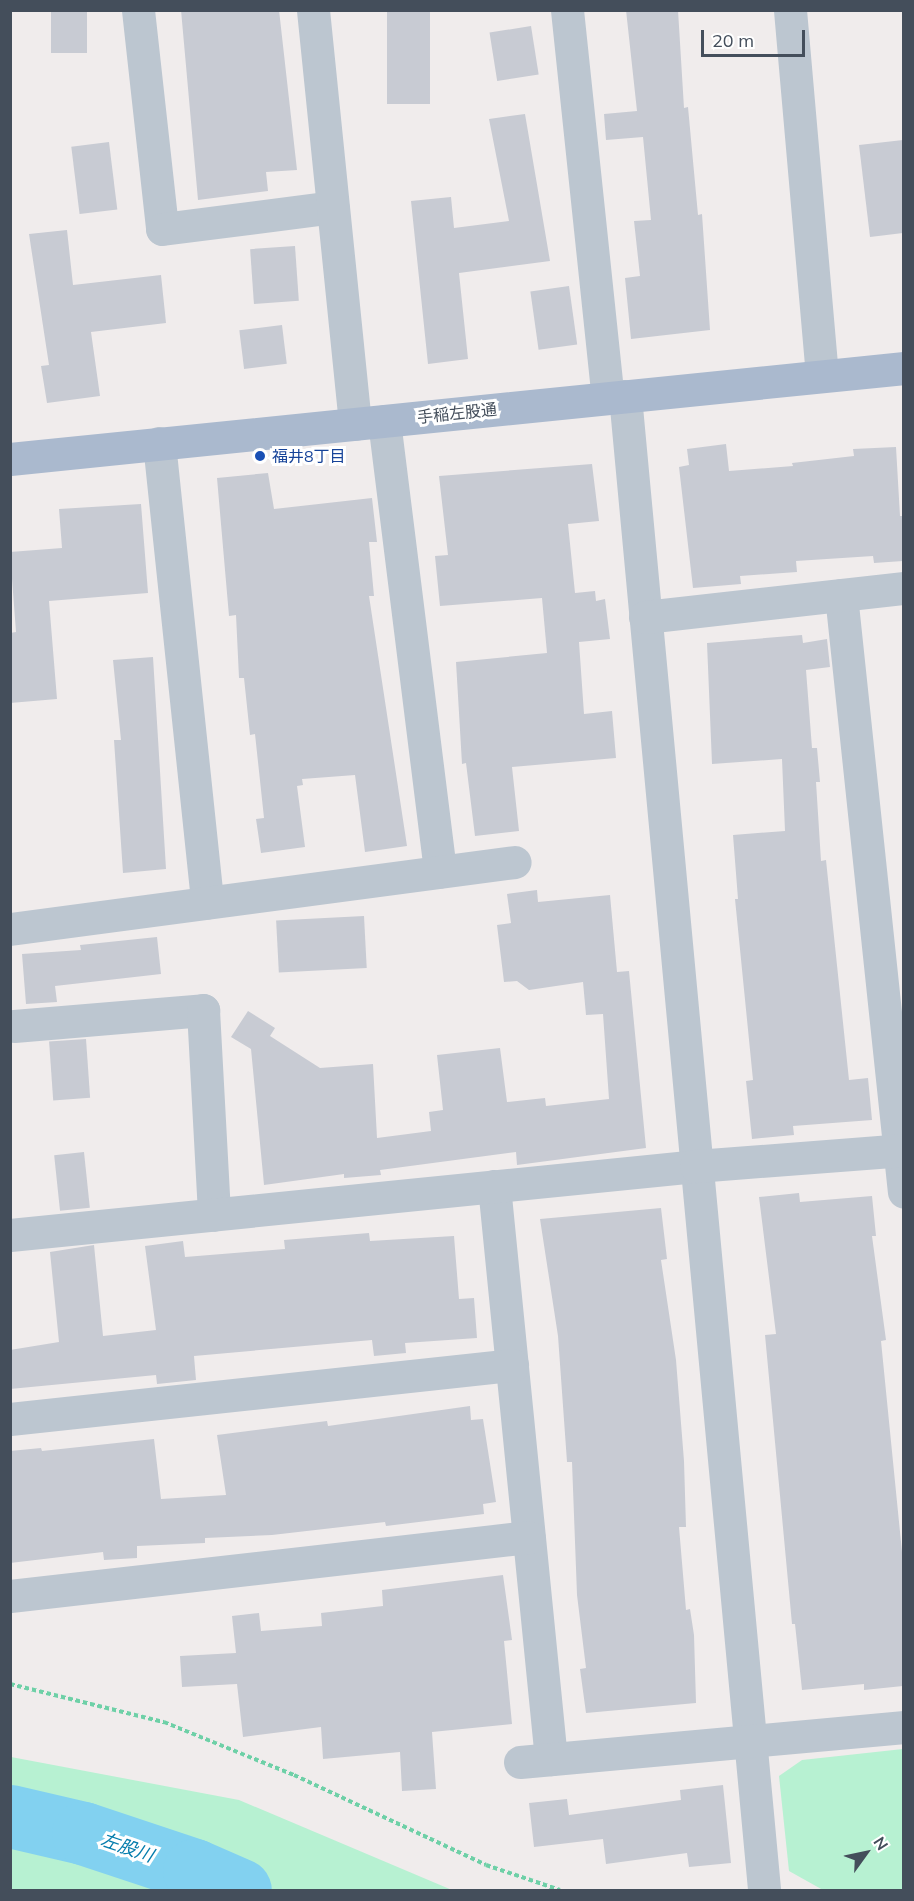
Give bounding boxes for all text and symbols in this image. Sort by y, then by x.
scale bar [704,18,808,56]
text: 20 m [712,29,754,52]
street label: 手稲左股通 [416,399,498,427]
place label: 福井8丁目 [272,446,346,466]
marker: 福井8丁目 [253,449,267,463]
north arrow [836,1823,896,1883]
water label: 左股川 [98,1829,156,1867]
text: N [869,1833,893,1854]

